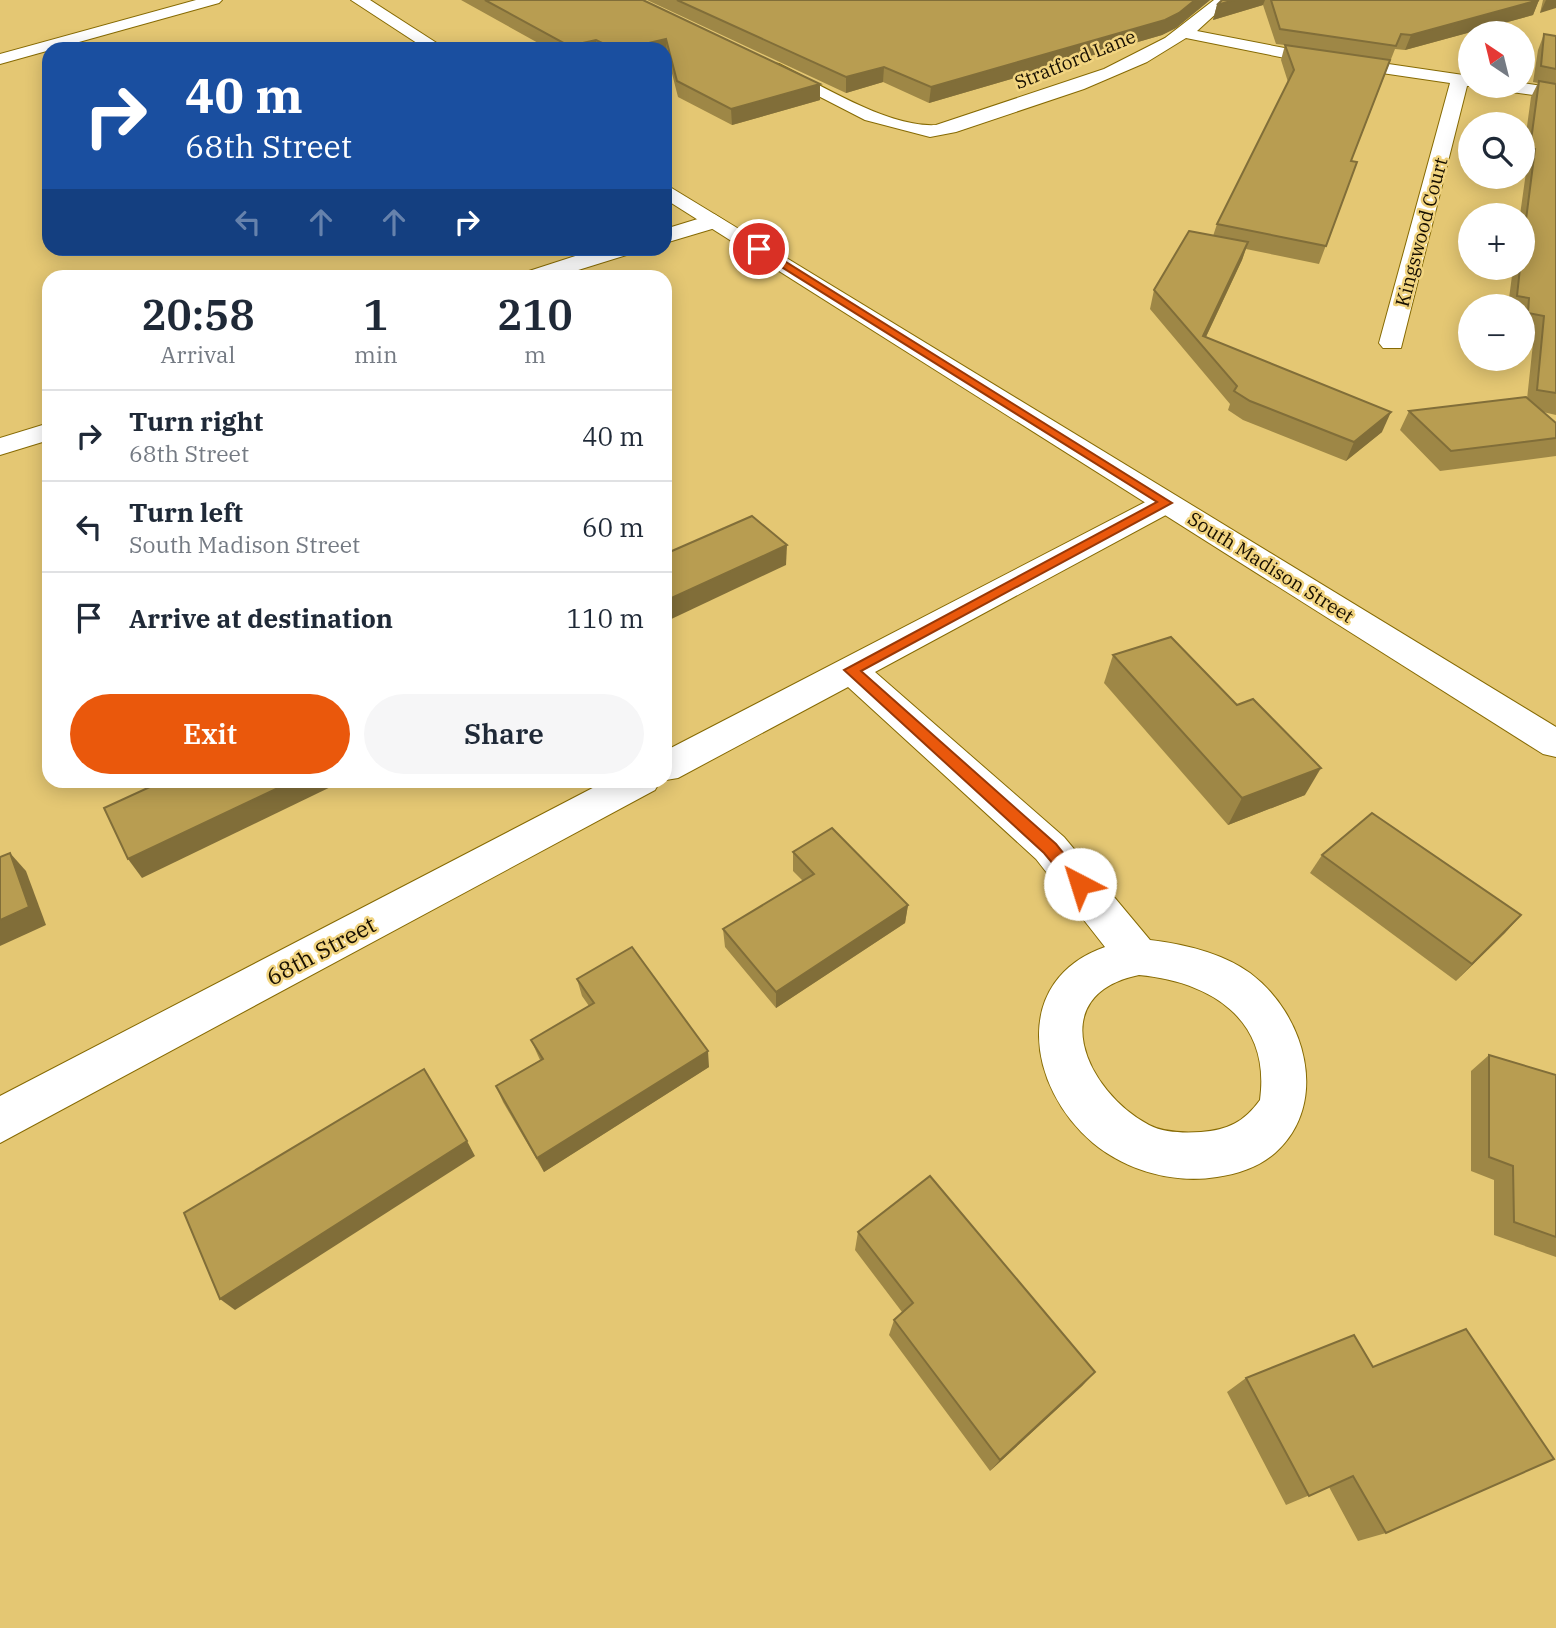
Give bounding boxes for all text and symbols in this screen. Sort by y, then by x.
north arrow [1458,21,1535,98]
map controls [1458,21,1535,371]
street label: Stratford Lane [1011,24,1139,94]
text: 40 m [185,63,303,126]
icon: right [70,70,161,161]
button: search [1458,112,1535,189]
text: 68th Street [185,125,352,167]
street label: Kingswood Court [1390,155,1453,309]
icon: left [229,203,267,241]
icon: ahead [302,203,340,241]
icon: ahead [375,203,413,241]
icon: right [448,203,486,241]
button: + [1458,203,1535,280]
pin [729,219,789,279]
icon: arrive [740,230,778,268]
text: 20:58 [141,287,255,342]
text: 1 [363,287,388,342]
text: 210 [497,287,573,342]
button: − [1458,294,1535,371]
text: Arrival [161,339,235,369]
text: min [354,339,398,369]
text: m [524,339,546,369]
text: Turn right [129,404,263,438]
icon: right [70,417,108,455]
text: 40 m [582,419,644,453]
text: 68th Street [129,438,249,468]
text: Turn left [129,495,243,529]
street label: South Madison Street [1184,506,1359,628]
icon: left [70,508,108,546]
text: 60 m [582,510,644,544]
text: South Madison Street [129,529,360,559]
icon: arrive [70,599,108,637]
text: Arrive at destination [129,601,393,635]
text: 110 m [566,601,644,635]
button: Exit [70,694,350,774]
button: Share [364,694,644,774]
position arrow [1043,847,1117,921]
street label: 68th Street [261,909,381,992]

